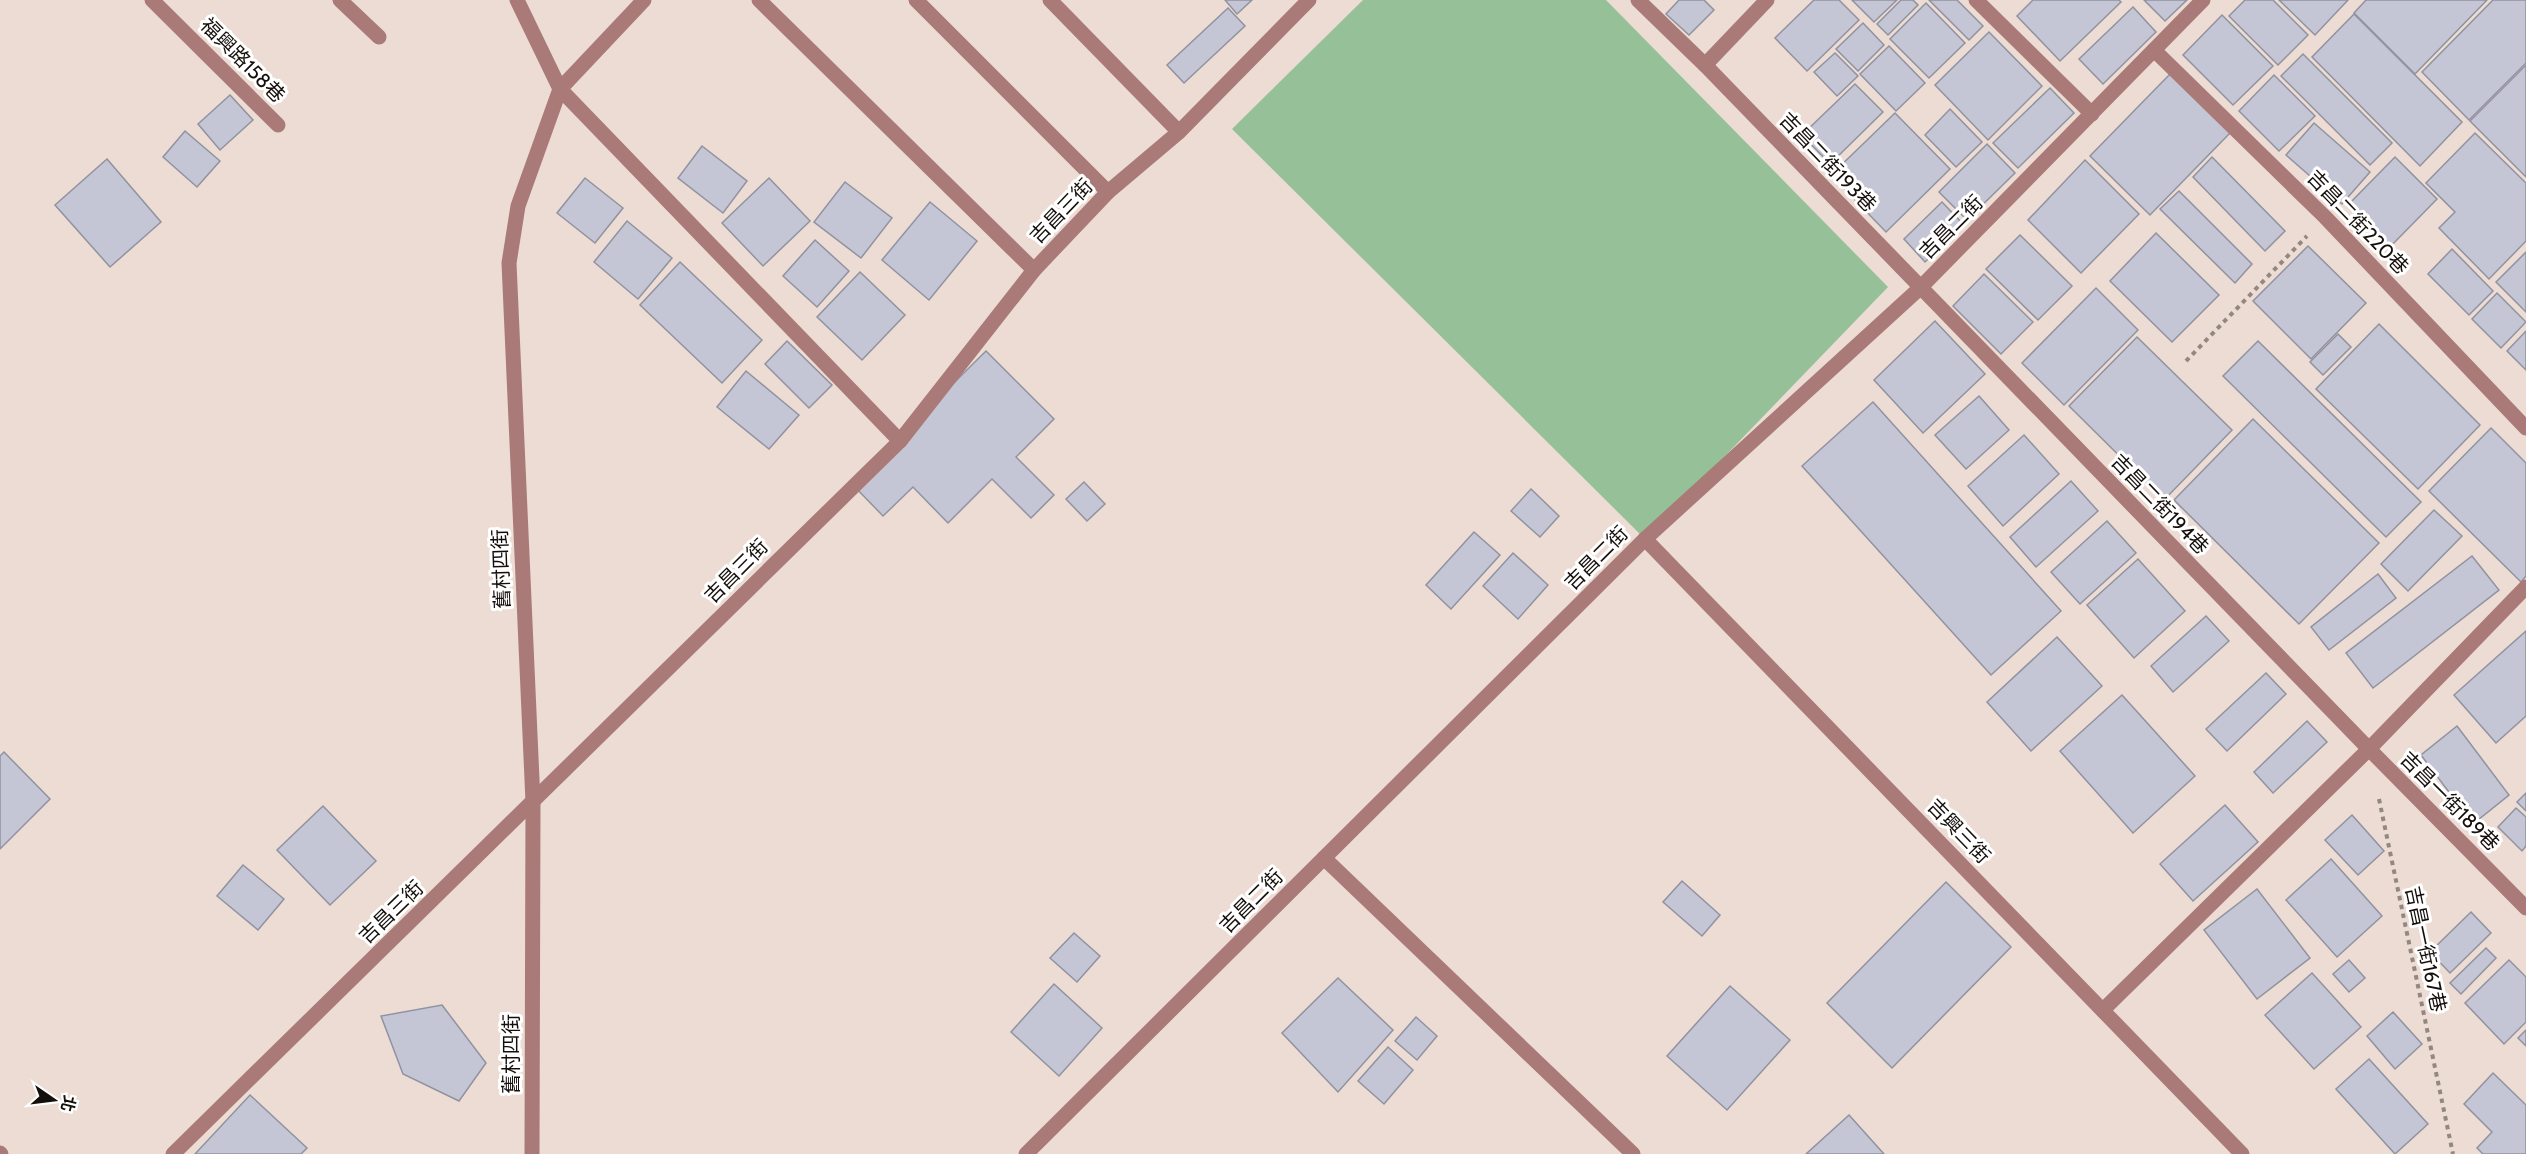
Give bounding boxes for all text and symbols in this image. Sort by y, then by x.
street label: 福興路158巷 [196,13,290,107]
street label: 吉昌二街193巷 [1775,107,1881,217]
street label: 吉昌二街220巷 [2303,165,2413,279]
street label: 吉昌三街 [1025,174,1097,248]
street label: 吉昌二街 [1914,190,1988,264]
street label: 吉昌二街194巷 [2106,449,2214,559]
street label: 吉昌二街 [1559,521,1633,595]
street label: 舊村四街 [488,529,514,609]
street label: 吉昌三街 [699,534,773,608]
street label: 吉昌一街189巷 [2396,747,2504,855]
street label: 吉興三街 [1923,794,1995,868]
street label: 吉昌二街 [1214,864,1288,938]
street label: 吉昌三街 [354,876,428,948]
street label: 吉昌一街167巷 [2401,884,2451,1014]
street label: 舊村四街 [499,1014,523,1094]
north arrow [24,1070,84,1130]
text: 北 [57,1093,79,1114]

